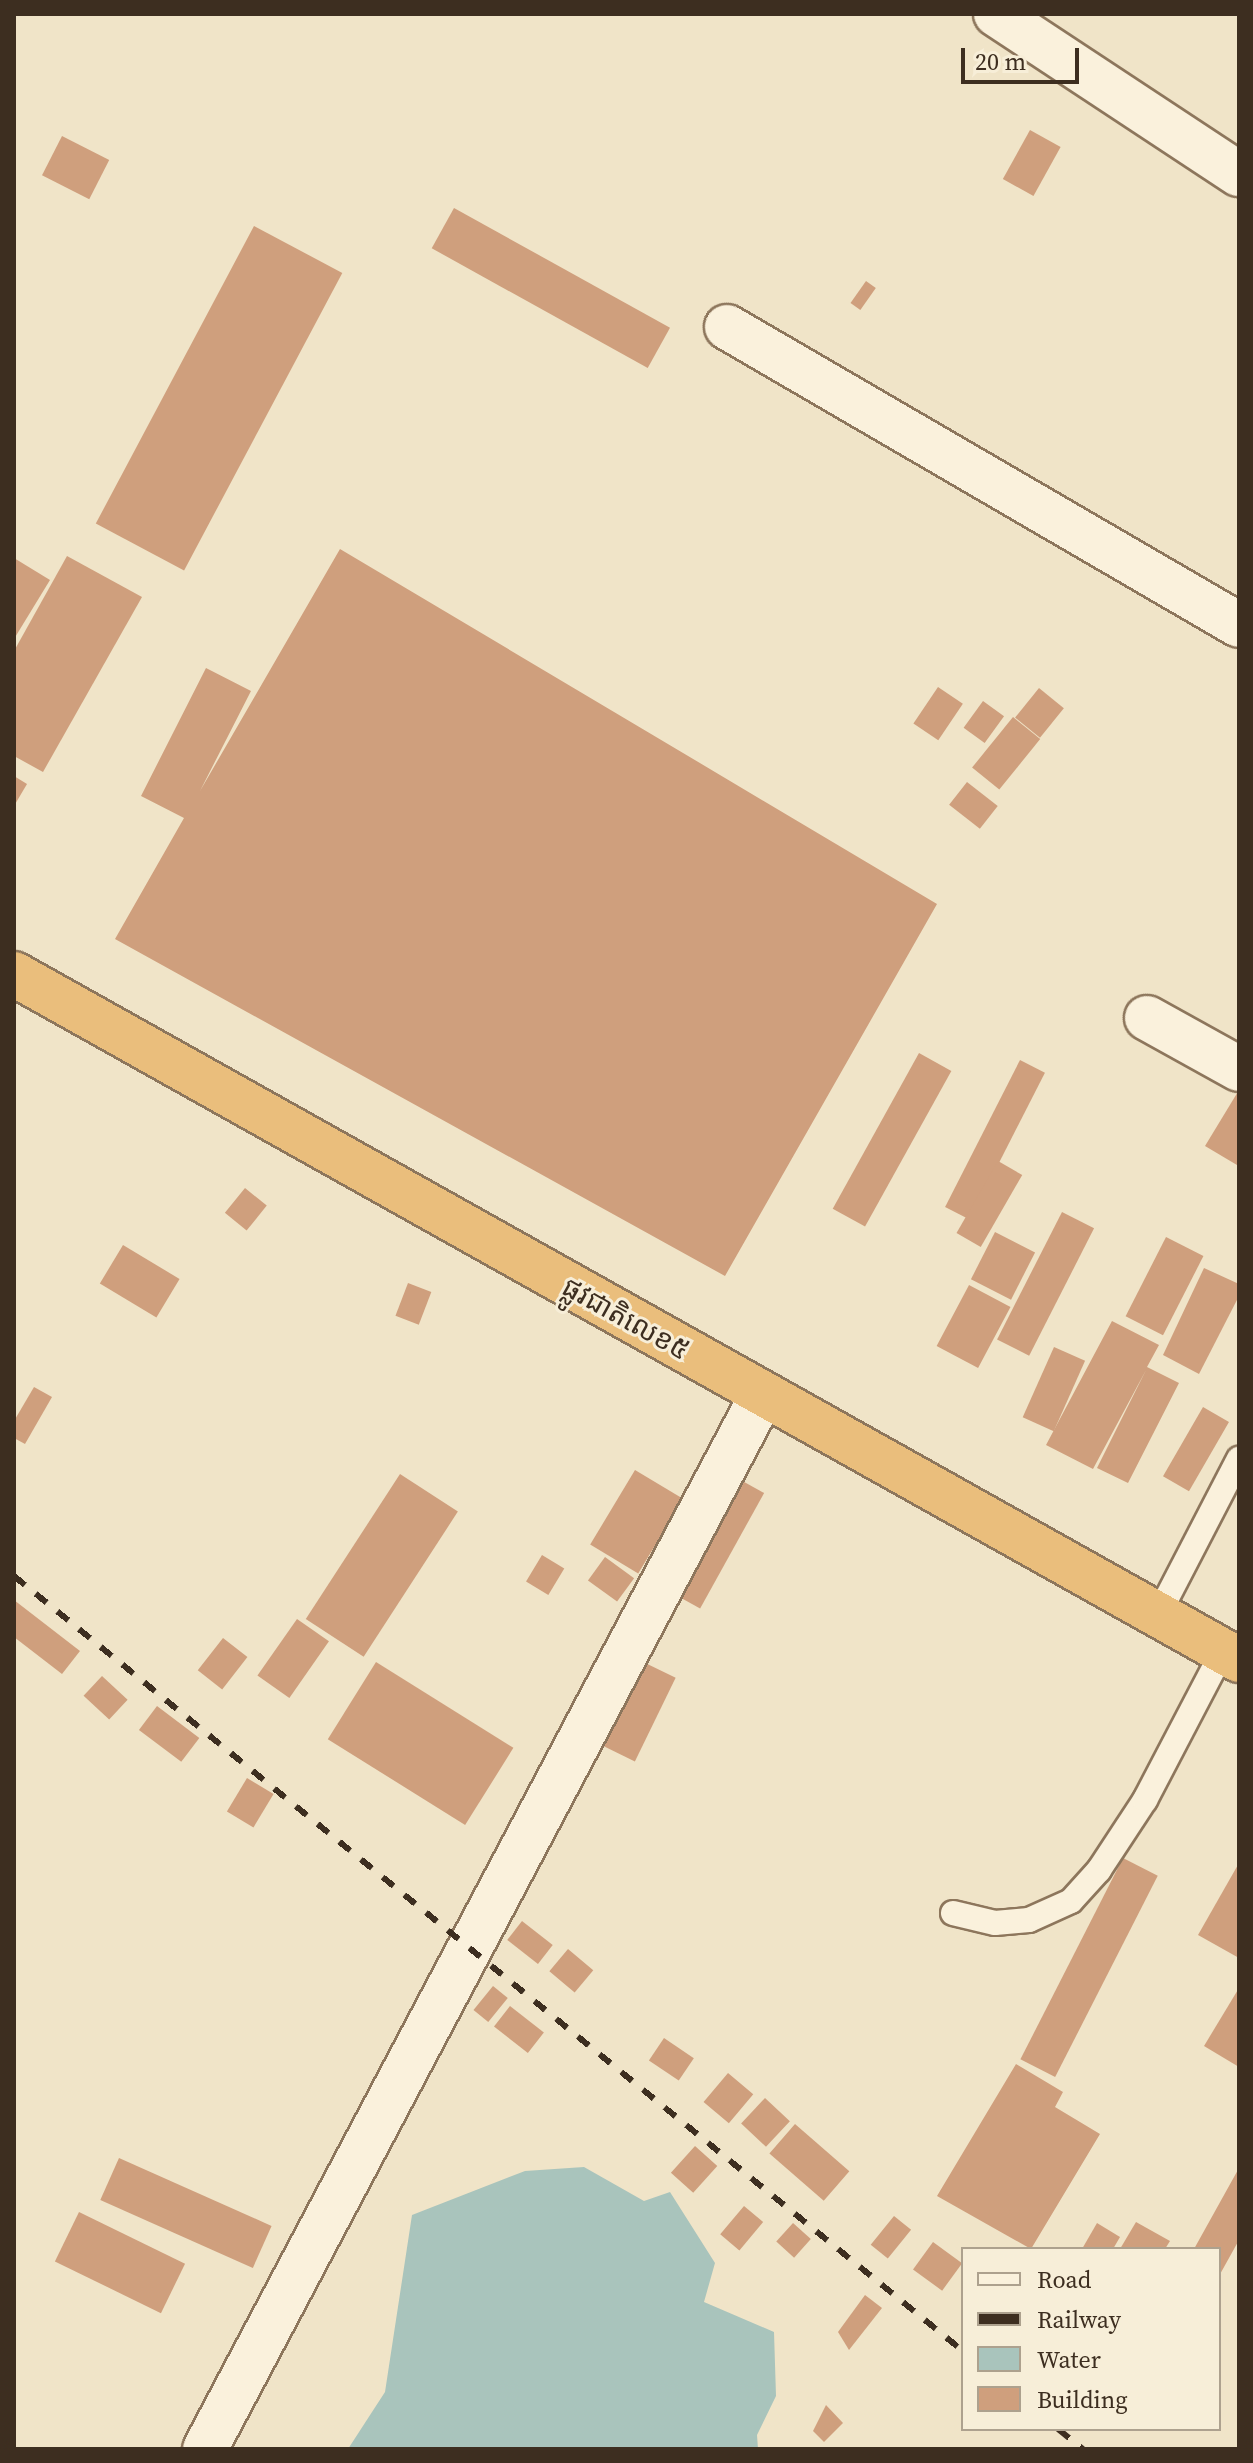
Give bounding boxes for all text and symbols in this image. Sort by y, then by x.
scale bar [965,32,1083,82]
text: 20 m [975,45,1026,78]
street label: ផ្លូវជាតិលេខ៥ [557,1269,695,1367]
legend [961,2247,1221,2431]
text: Road [1037,2263,1091,2296]
text: Railway [1037,2303,1121,2336]
text: Water [1037,2343,1101,2376]
text: Building [1037,2383,1128,2416]

